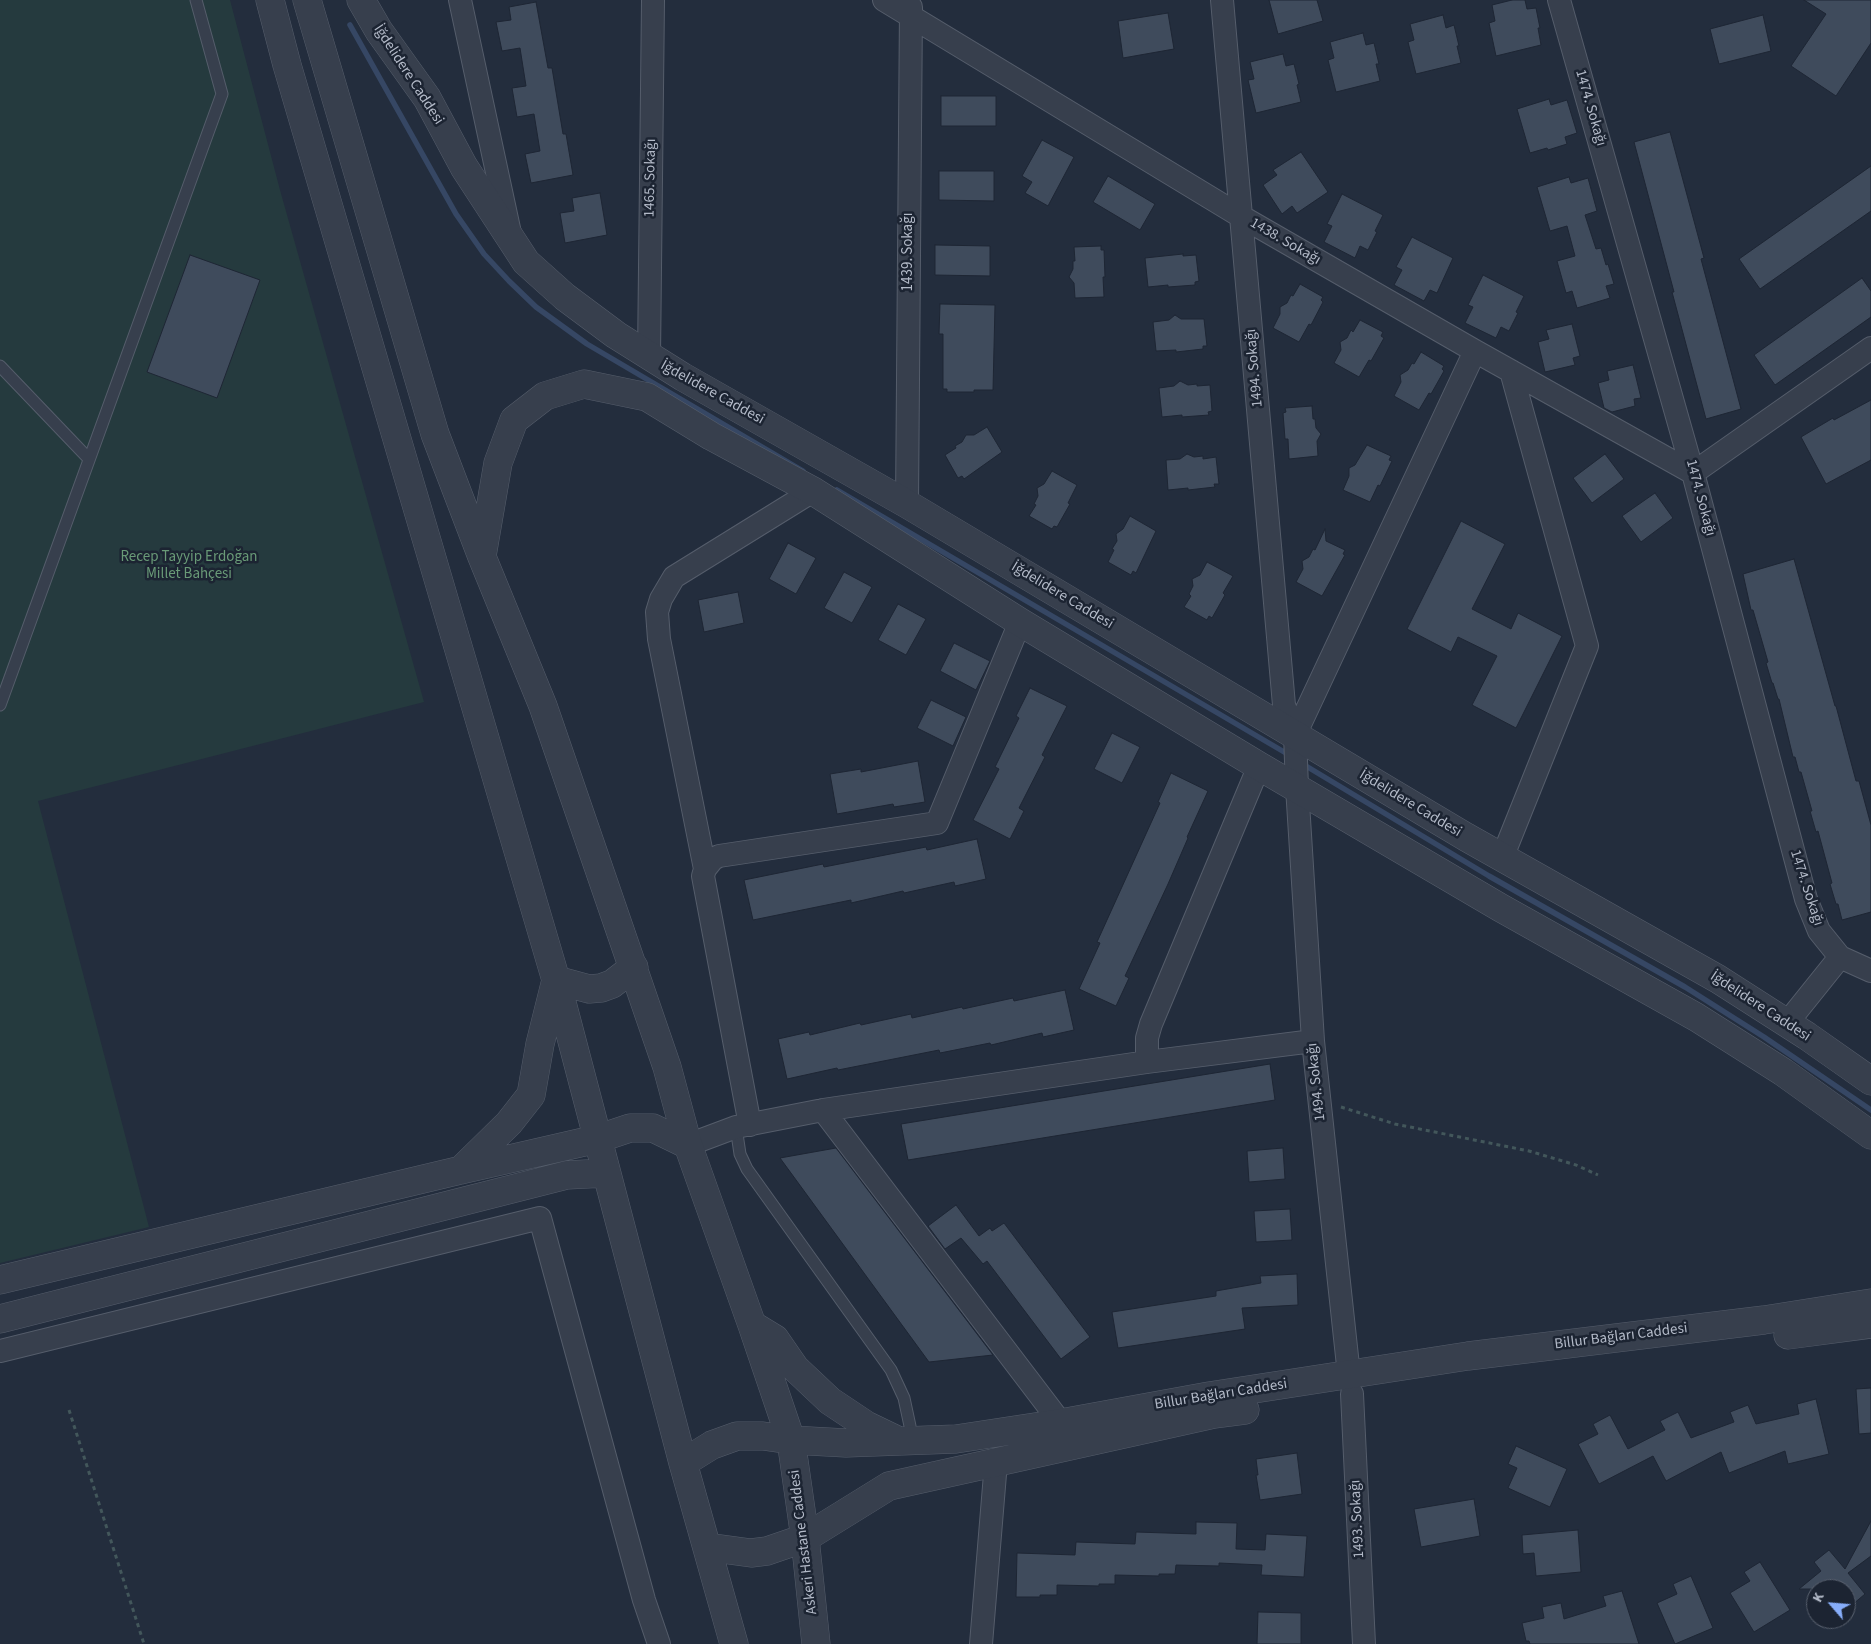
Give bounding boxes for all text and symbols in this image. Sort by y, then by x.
street label: İğdelidere Caddesi [369,21,447,129]
street label: 1474. Sokağı [1570,68,1610,148]
street label: 1465. Sokağı [641,138,661,218]
street label: 1439. Sokağı [900,213,918,291]
street label: 1438. Sokağı [1246,215,1324,269]
street label: 1494. Sokağı [1243,328,1267,408]
street label: İğdelidere Caddesi [657,357,767,429]
street label: 1474. Sokağı [1681,458,1719,538]
park label: Recep Tayyip Erdoğan Millet Bahçesi [120,549,258,584]
street label: İğdelidere Caddesi [1008,558,1116,634]
street label: İğdelidere Caddesi [1356,766,1464,842]
street label: 1474. Sokağı [1785,848,1827,928]
street label: İğdelidere Caddesi [1706,968,1814,1046]
street label: 1494. Sokağı [1304,1042,1330,1122]
street label: Billur Bağları Caddesi [1553,1320,1689,1354]
street label: Billur Bağları Caddesi [1153,1376,1289,1414]
street label: Askeri Hastane Caddesi [786,1469,822,1615]
street label: 1493. Sokağı [1347,1479,1369,1559]
north arrow [1806,1579,1856,1629]
text: K [1808,1589,1829,1606]

